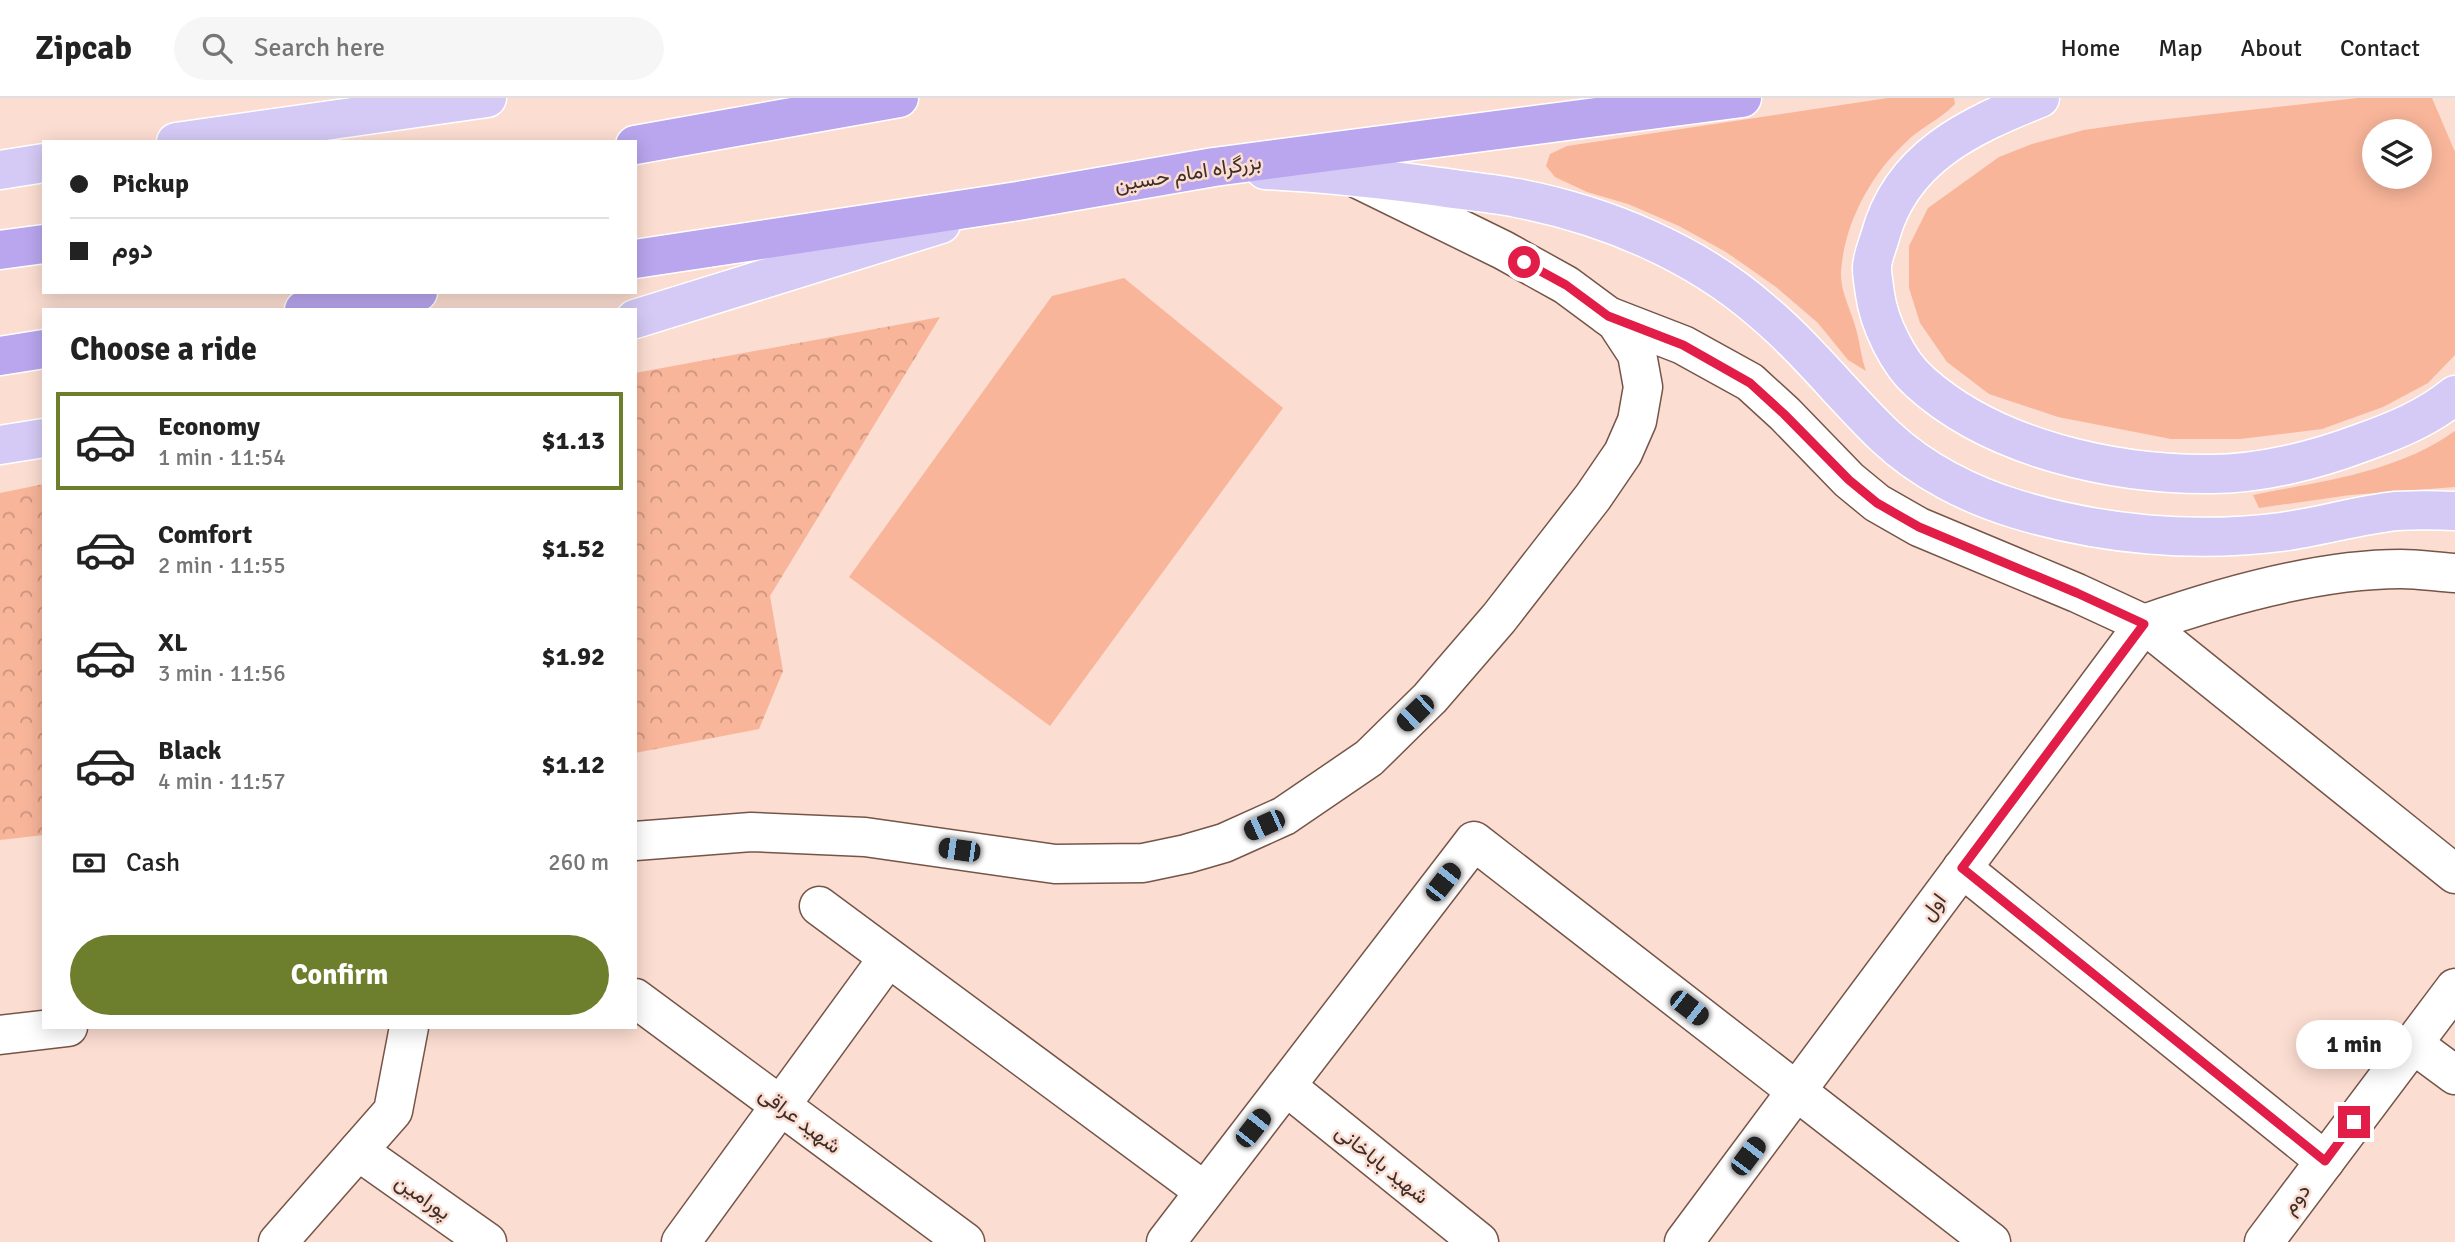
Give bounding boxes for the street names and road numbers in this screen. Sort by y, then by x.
street label: بزرگراه امام حسین [1113,149,1264,198]
street label: اول [1914,888,1952,926]
street label: شهید عراقی [754,1081,846,1159]
street label: شهید باباخانی [1330,1118,1434,1210]
street label: پورامین [389,1168,456,1226]
street label: دوم [2276,1178,2317,1220]

